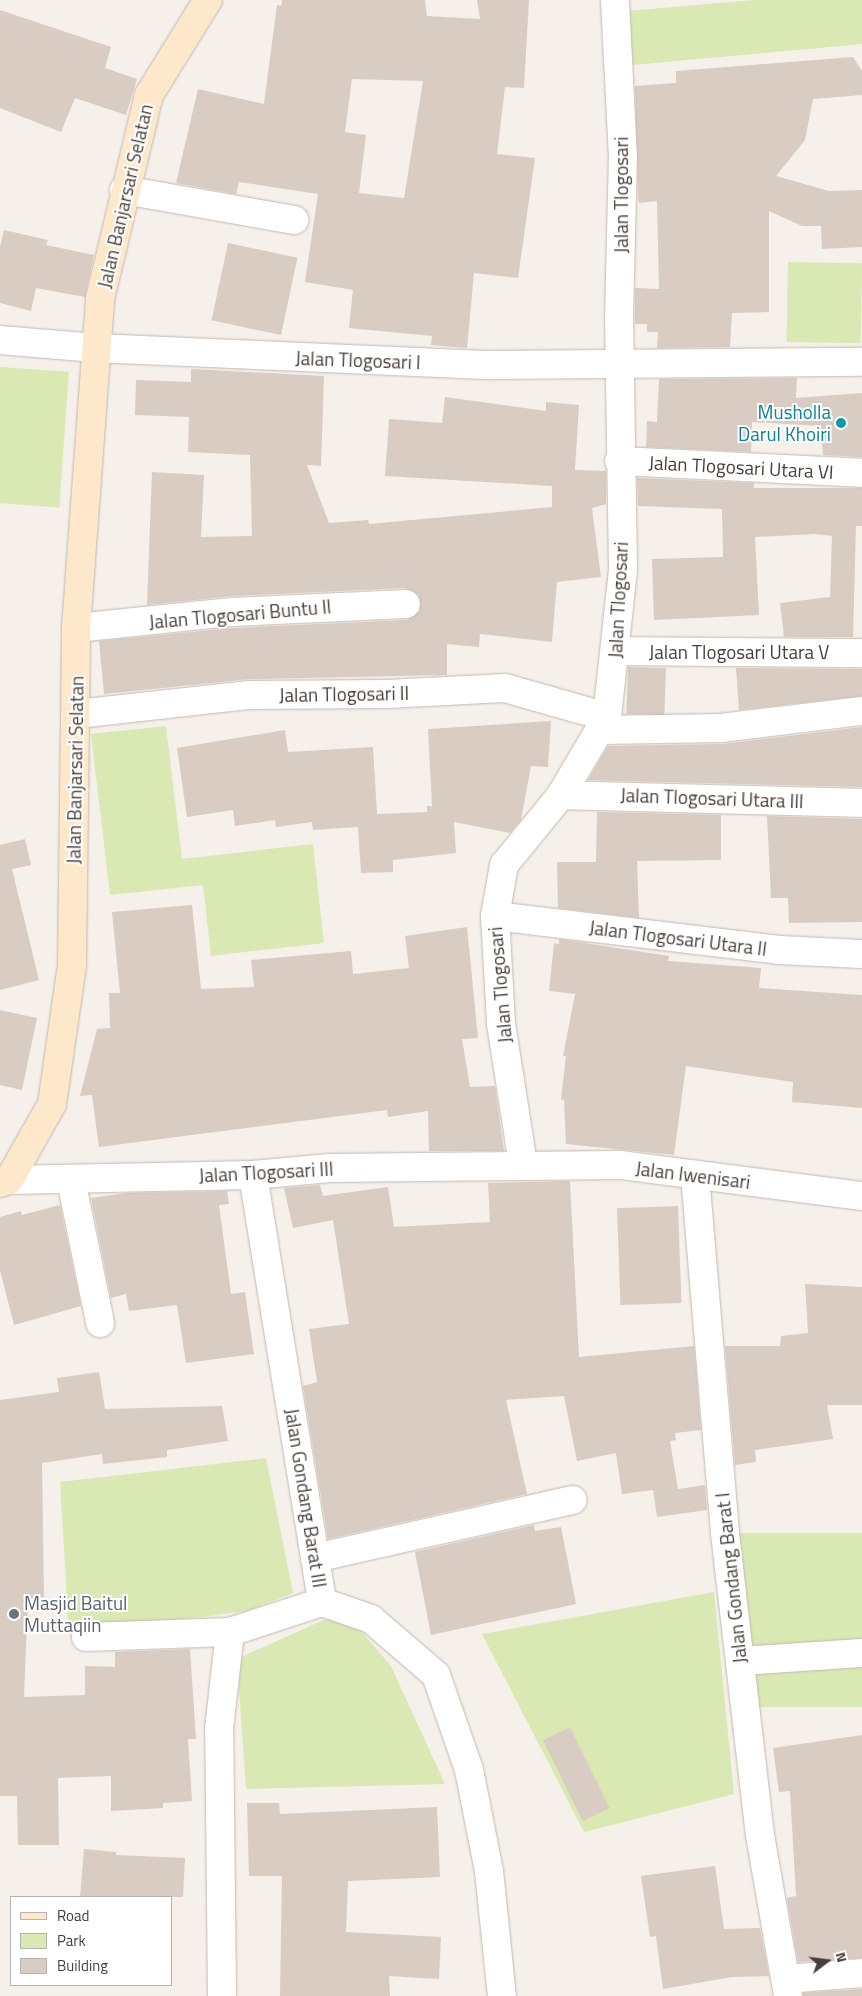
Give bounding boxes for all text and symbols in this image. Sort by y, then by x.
street label: Jalan Banjarsari Selatan [93,102,157,290]
street label: Jalan Tlogosari [610,137,632,253]
street label: Jalan Tlogosari I [295,346,421,374]
place label: Musholla Darul Khoiri [738,401,831,445]
marker: Musholla Darul Khoiri [835,417,847,429]
street label: Jalan Tlogosari Utara VI [648,451,834,483]
street label: Jalan Tlogosari [604,541,632,659]
street label: Jalan Tlogosari Buntu II [148,595,332,633]
street label: Jalan Tlogosari Utara V [649,641,829,663]
street label: Jalan Banjarsari Selatan [62,676,88,864]
street label: Jalan Tlogosari II [279,681,409,707]
street label: Jalan Tlogosari Utara III [620,783,804,813]
street label: Jalan Tlogosari Utara II [588,916,768,960]
street label: Jalan Tlogosari [484,926,516,1044]
street label: Jalan Tlogosari III [198,1157,334,1187]
street label: Jalan Iwenisari [634,1157,752,1193]
street label: Jalan Gondang Barat III [281,1407,331,1589]
street label: Jalan Gondang Barat I [711,1491,751,1665]
place label: Masjid Baitul Muttaqiin [24,1592,127,1636]
marker: Masjid Baitul Muttaqiin [8,1608,20,1620]
legend [10,1896,172,1986]
text: Road [57,1904,89,1927]
text: Park [57,1929,86,1952]
north arrow [802,1936,852,1986]
text: N [831,1950,853,1964]
text: Building [57,1954,108,1977]

